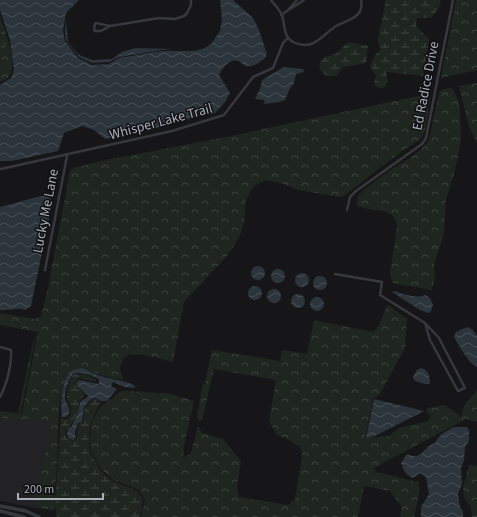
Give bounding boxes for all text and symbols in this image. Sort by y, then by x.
street label: Ed Radice Drive [408,40,444,132]
street label: Whisper Lake Trail [107,99,215,145]
street label: Lucky Me Lane [28,167,64,255]
scale bar [18,475,103,501]
text: 200 m [24,481,54,498]

